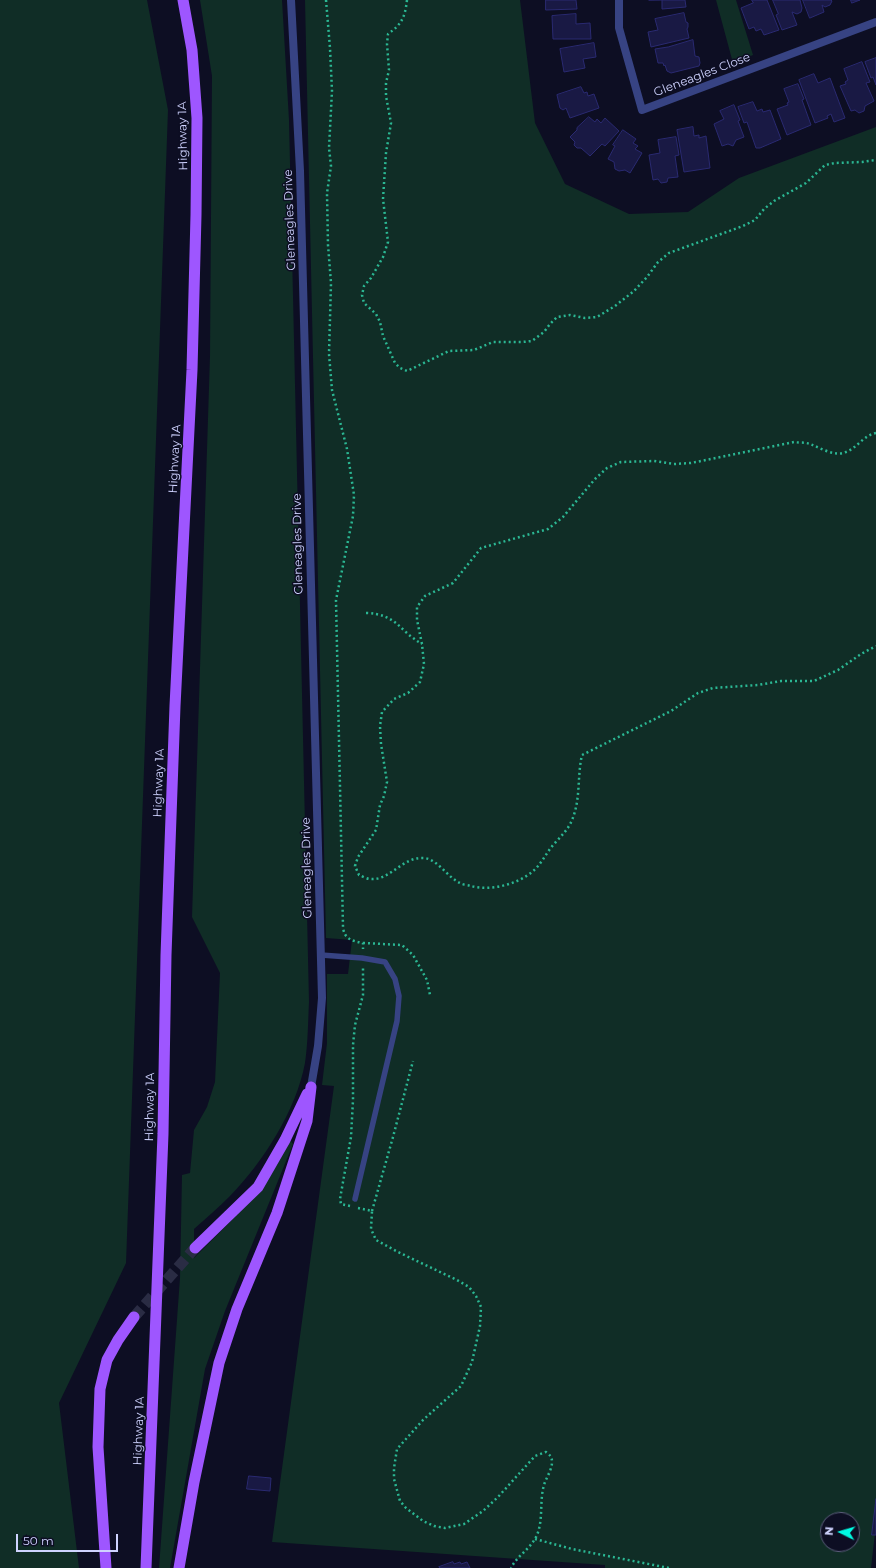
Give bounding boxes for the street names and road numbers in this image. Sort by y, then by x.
street label: Gleneagles Close [652,50,752,100]
street label: Highway 1A [175,101,191,171]
street label: Gleneagles Drive [281,169,299,271]
street label: Highway 1A [166,424,184,494]
street label: Gleneagles Drive [290,493,306,595]
street label: Highway 1A [151,748,167,818]
street label: Gleneagles Drive [299,817,315,919]
street label: Highway 1A [142,1072,158,1142]
street label: Highway 1A [131,1396,147,1466]

